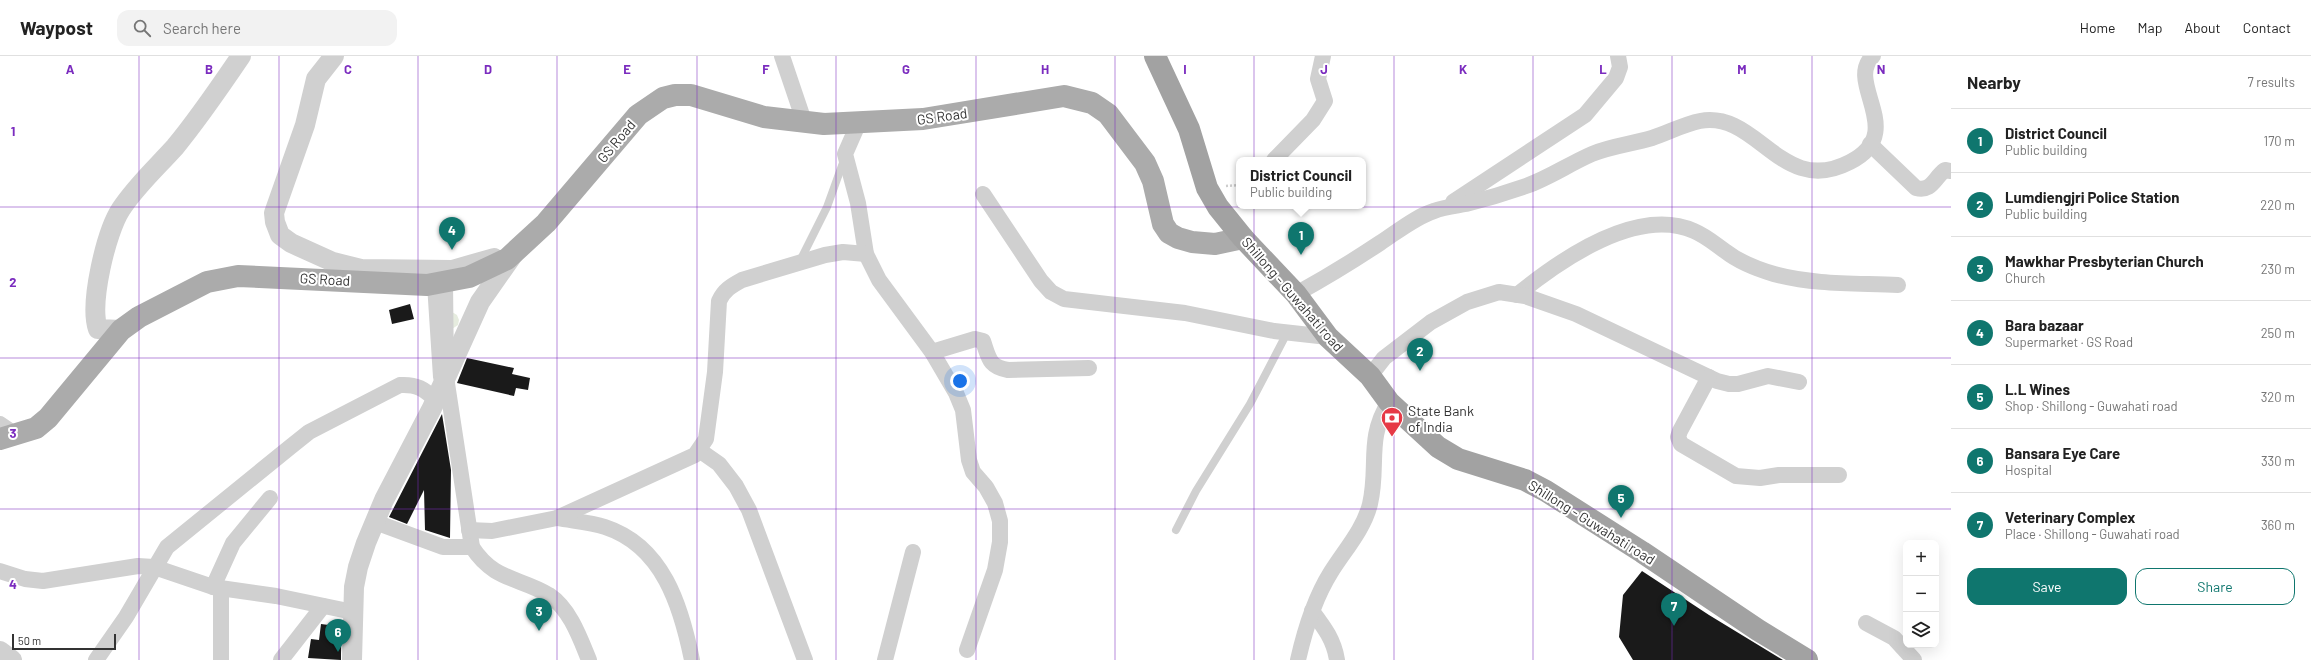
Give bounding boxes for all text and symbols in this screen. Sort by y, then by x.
search box [117,10,397,46]
text: Waypost [20,16,93,39]
icon: search [131,17,153,39]
text: Search here [163,19,241,37]
text: Home [2080,19,2116,36]
text: Map [2138,19,2162,36]
text: About [2184,19,2221,36]
text: Contact [2243,19,2291,36]
text: A [66,61,75,77]
text: B [205,61,213,77]
text: C [344,61,352,77]
text: D [484,61,492,77]
text: E [623,61,631,77]
text: F [762,61,770,77]
text: G [902,61,910,77]
text: H [1041,61,1049,77]
text: I [1183,61,1187,77]
text: J [1320,61,1328,77]
text: K [1459,61,1467,77]
text: L [1599,61,1607,77]
text: M [1737,61,1747,77]
text: N [1877,61,1885,77]
text: Nearby [1967,72,2021,92]
text: 7 results [2248,74,2295,90]
street label: GS Road [916,104,968,128]
street label: GS Road [593,116,639,166]
text: 1 [11,123,15,139]
text: District Council [2005,124,2107,142]
text: 1 [1978,133,1982,149]
text: 170 m [2264,133,2295,149]
text: Public building [2005,142,2087,158]
popup [1236,157,1366,209]
text: District Council [1250,166,1352,184]
text: Public building [1250,184,1332,200]
text: Lumdiengjri Police Station [2005,188,2180,206]
text: 2 [1976,197,1984,213]
text: 220 m [2260,197,2295,213]
text: Public building [2005,206,2087,222]
pin: 4 [439,217,465,250]
pin: 1 [1288,222,1314,255]
street label: Shillong - Guwahati road [1239,233,1347,355]
text: Mawkhar Presbyterian Church [2005,252,2204,270]
text: 3 [1976,261,1984,277]
text: 230 m [2261,261,2295,277]
street label: GS Road [299,269,351,289]
text: Church [2005,270,2045,286]
text: 2 [9,274,17,290]
text: Bara bazaar [2005,316,2084,334]
text: 4 [1976,325,1984,341]
text: 250 m [2261,325,2295,341]
text: Supermarket · GS Road [2005,334,2133,350]
pin: 2 [1407,338,1433,371]
your location [950,371,970,391]
text: L.L Wines [2005,380,2070,398]
text: 5 [1976,389,1984,405]
text: 320 m [2261,389,2295,405]
text: Shop · Shillong - Guwahati road [2005,398,2178,414]
place label: State Bank of India [1408,402,1474,435]
bank icon: State Bank of India [1379,405,1405,438]
text: 3 [9,425,17,441]
text: Bansara Eye Care [2005,444,2120,462]
text: 6 [1977,453,1983,469]
text: 330 m [2261,453,2295,469]
text: Hospital [2005,462,2052,478]
street label: Shillong - Guwahati road [1525,476,1659,568]
pin: 5 [1608,485,1634,518]
text: Veterinary Complex [2005,508,2135,526]
text: 7 [1977,517,1983,533]
text: 360 m [2261,517,2295,533]
text: Place · Shillong - Guwahati road [2005,526,2180,542]
map controls [1903,540,1939,648]
button: + [1903,540,1939,576]
button: Save [1967,568,2127,605]
button: Share [2135,568,2295,605]
text: 4 [9,576,17,592]
button: − [1903,576,1939,612]
pin: 7 [1661,593,1687,626]
pin: 3 [526,598,552,631]
button: layers [1903,612,1939,648]
pin: 6 [325,619,351,652]
scale bar [12,632,116,651]
text: 50 m [18,634,41,647]

